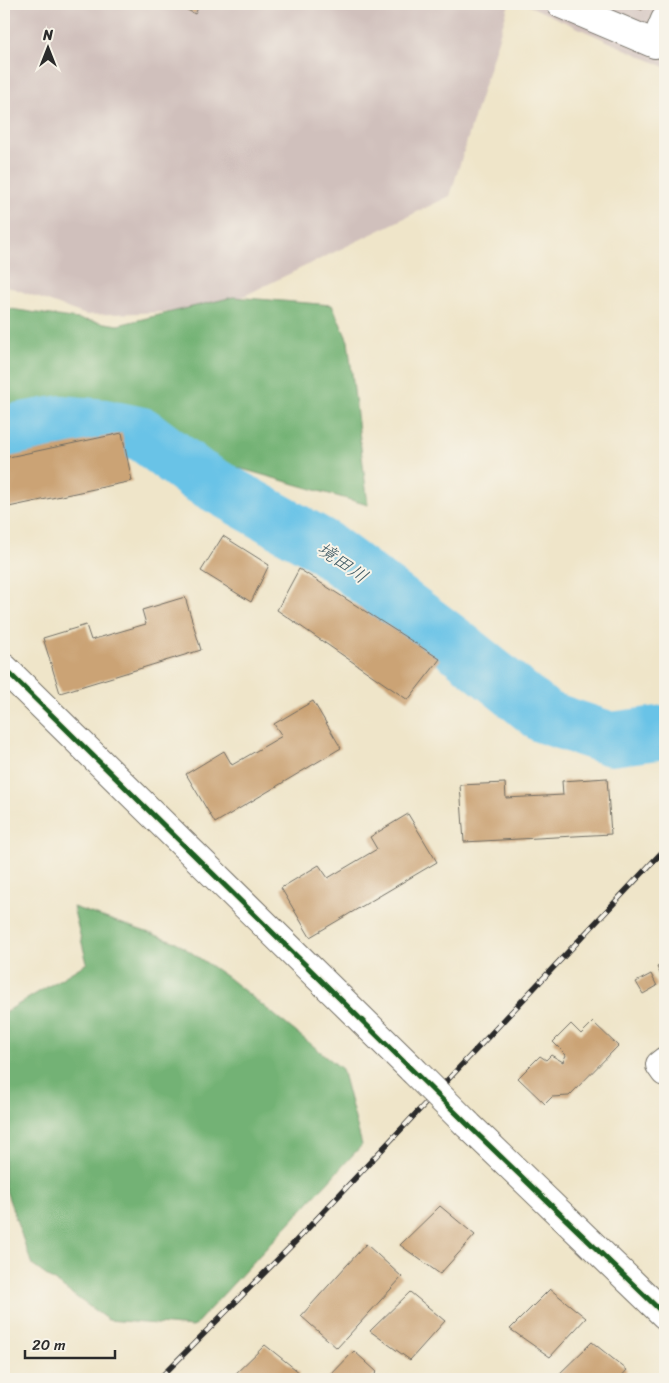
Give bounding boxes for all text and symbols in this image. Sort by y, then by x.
north arrow [22,22,72,72]
text: N [42,23,53,48]
water label: 境田川 [310,533,376,592]
scale bar [25,1328,115,1360]
text: 20 m [32,1332,66,1358]

